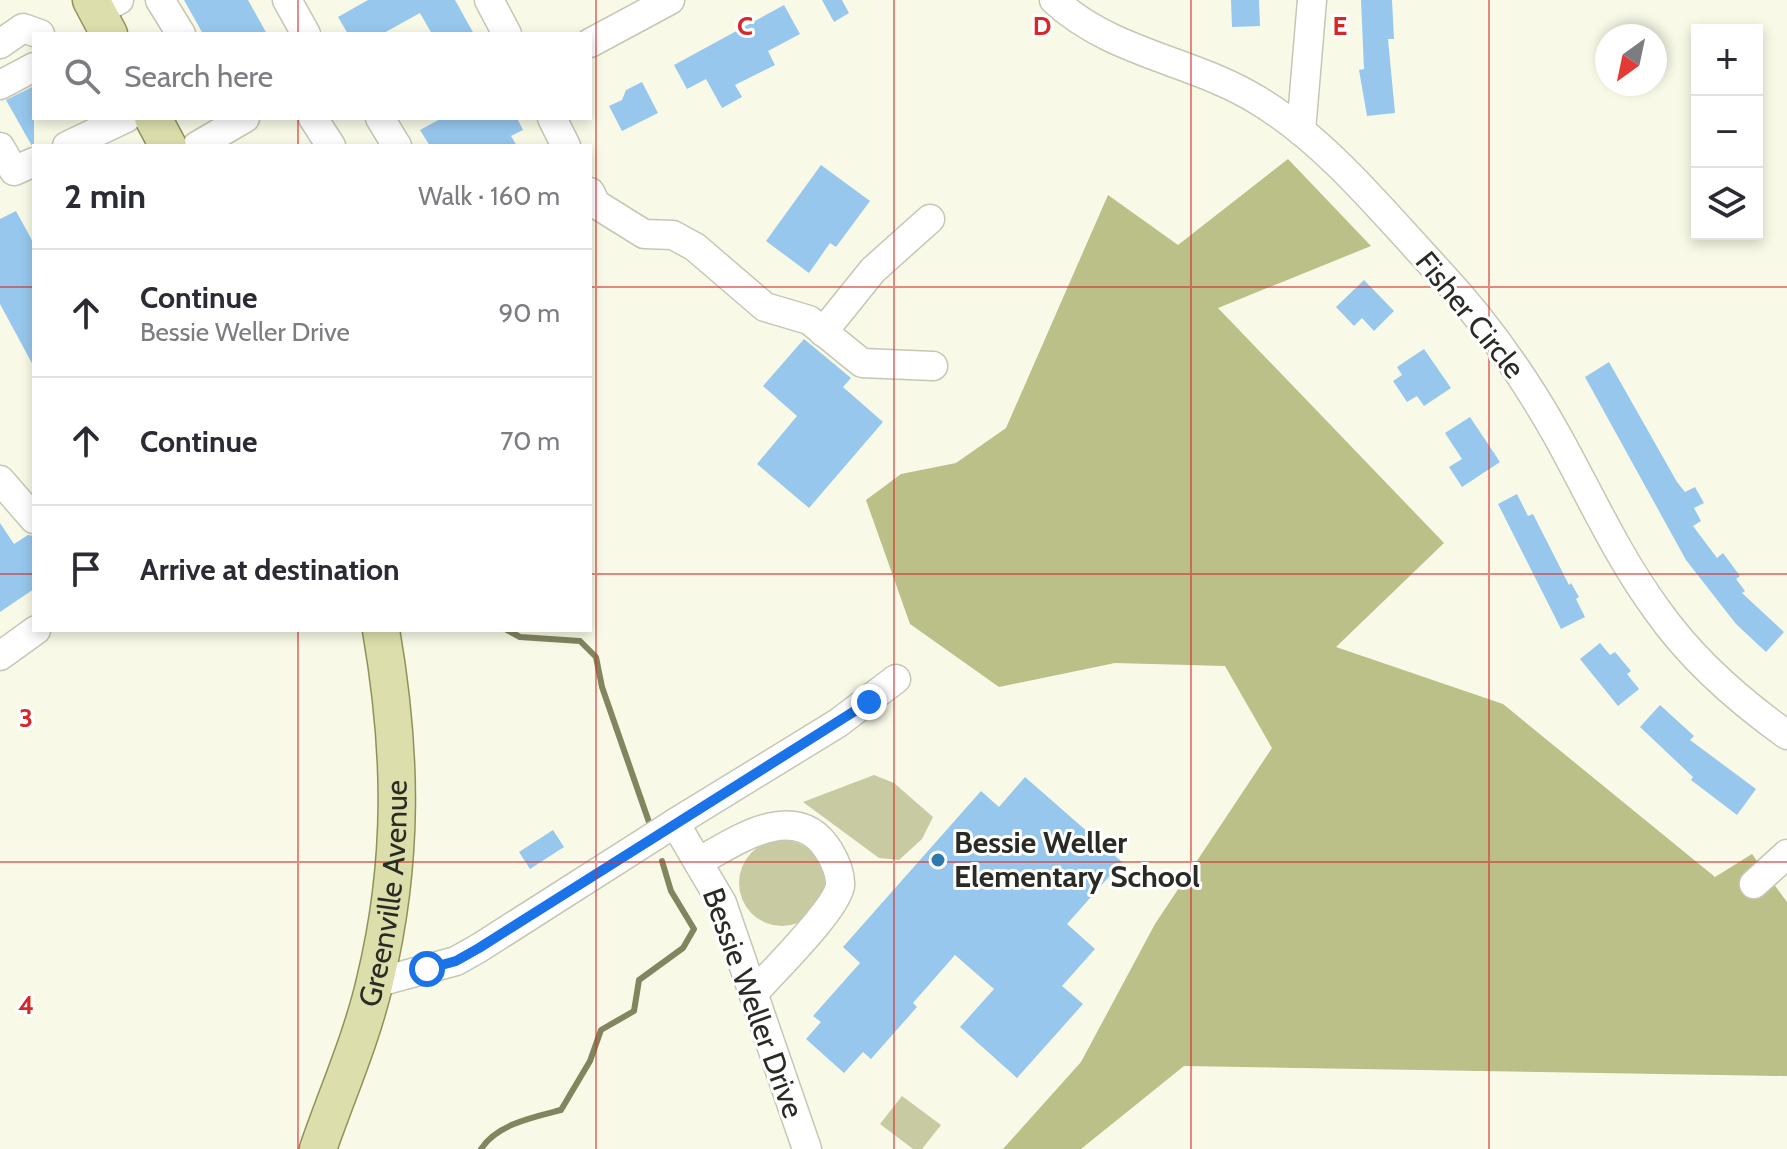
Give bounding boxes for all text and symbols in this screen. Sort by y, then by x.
text: C [737,10,753,42]
text: D [1033,10,1051,42]
text: E [1333,10,1347,42]
north arrow [1595,24,1667,96]
map controls [1691,24,1763,240]
button: + [1691,24,1763,96]
search box [32,32,592,120]
icon: search [60,54,104,98]
text: Search here [124,58,273,95]
button: − [1691,96,1763,168]
button: layers [1691,168,1763,240]
text: 2 min [64,175,146,217]
text: Walk · 160 m [418,180,560,212]
street label: Fisher Circle [1408,244,1533,386]
text: Continue [140,279,257,316]
icon: ahead [64,291,108,335]
text: 90 m [498,297,560,329]
text: Bessie Weller Drive [140,316,350,348]
icon: ahead [64,419,108,463]
text: Continue [140,423,257,460]
text: 70 m [500,425,560,457]
icon: arrive [64,547,108,591]
text: Arrive at destination [140,551,400,588]
route end [851,684,887,720]
text: 3 [19,702,33,734]
street label: Greenville Avenue [350,780,415,1011]
place label: Bessie Weller Elementary School [954,824,1200,895]
marker: Bessie Weller Elementary School [929,851,947,869]
street label: Bessie Weller Drive [695,883,812,1123]
route start [409,951,445,987]
text: 4 [18,989,34,1021]

